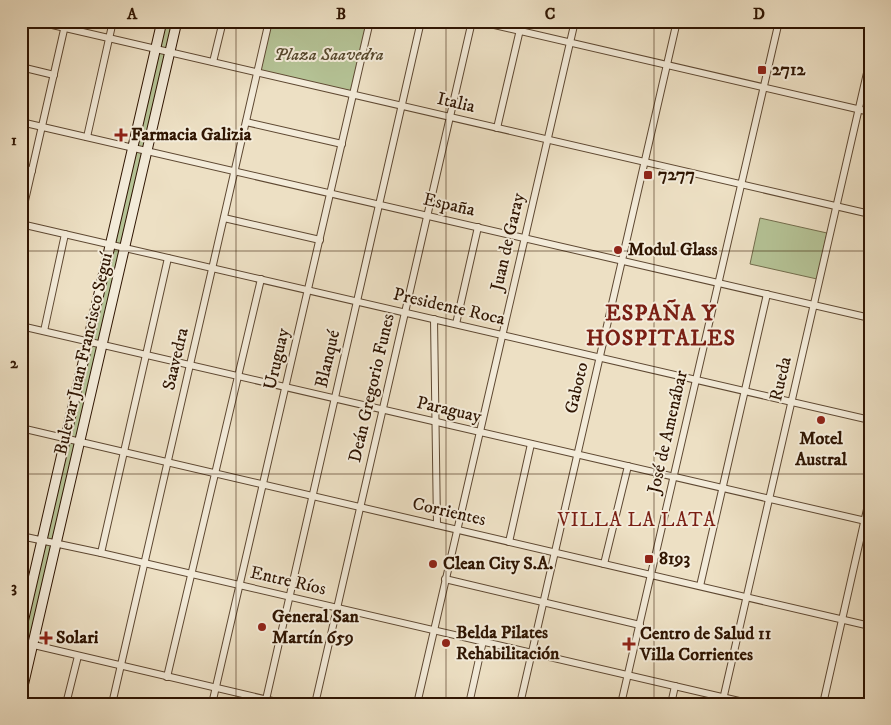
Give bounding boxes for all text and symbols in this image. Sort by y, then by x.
text: A [126,4,138,24]
text: B [336,4,346,24]
text: C [545,4,555,24]
text: D [753,4,765,24]
park label: Plaza Saavedra [274,44,384,66]
place label: 2712 [772,59,807,81]
marker: 2712 [756,64,768,76]
street label: Italia [435,88,477,118]
place label: Farmacia Galizia [131,124,252,146]
marker: Farmacia Galizia [115,129,127,141]
text: 1 [11,130,17,150]
place label: 7277 [658,164,695,186]
marker: 7277 [642,169,654,181]
street label: España [421,188,477,222]
street label: Juan de Garay [486,190,530,295]
place label: Modul Glass [628,239,718,261]
marker: Modul Glass [612,244,624,256]
street label: Bulevar Juan Francisco Seguí [50,249,118,457]
street label: Presidente Roca [391,283,507,331]
district label: ESPAÑA Y HOSPITALES [586,299,736,352]
street label: Deán Gregorio Funes [344,311,400,465]
street label: Saavedra [158,325,194,392]
street label: Uruguay [259,326,295,392]
street label: Blanqué [311,327,345,390]
text: 2 [10,353,19,373]
street label: Rueda [765,354,797,403]
street label: Gaboto [560,360,594,416]
street label: José de Amenábar [643,368,693,498]
street label: Paraguay [414,392,484,428]
marker: Motel Austral [815,414,827,426]
place label: Motel Austral [794,428,847,471]
street label: Corrientes [410,493,488,531]
district label: VILLA LA LATA [557,509,716,532]
place label: 8193 [659,548,691,570]
place label: Clean City S.A. [443,553,553,575]
marker: 8193 [643,553,655,565]
marker: Clean City S.A. [427,558,439,570]
street label: Entre Ríos [248,562,328,600]
text: 3 [11,577,17,597]
place label: General San Martín 659 [272,606,360,649]
marker: General San Martín 659 [256,621,268,633]
place label: Belda Pilates Rehabilitación [456,622,560,665]
place label: Centro de Salud 11 Villa Corrientes [639,623,772,666]
place label: Solari [56,627,99,649]
marker: Solari [40,632,52,644]
marker: Belda Pilates Rehabilitación [440,637,452,649]
marker: Centro de Salud 11 Villa Corrientes [622,637,636,651]

